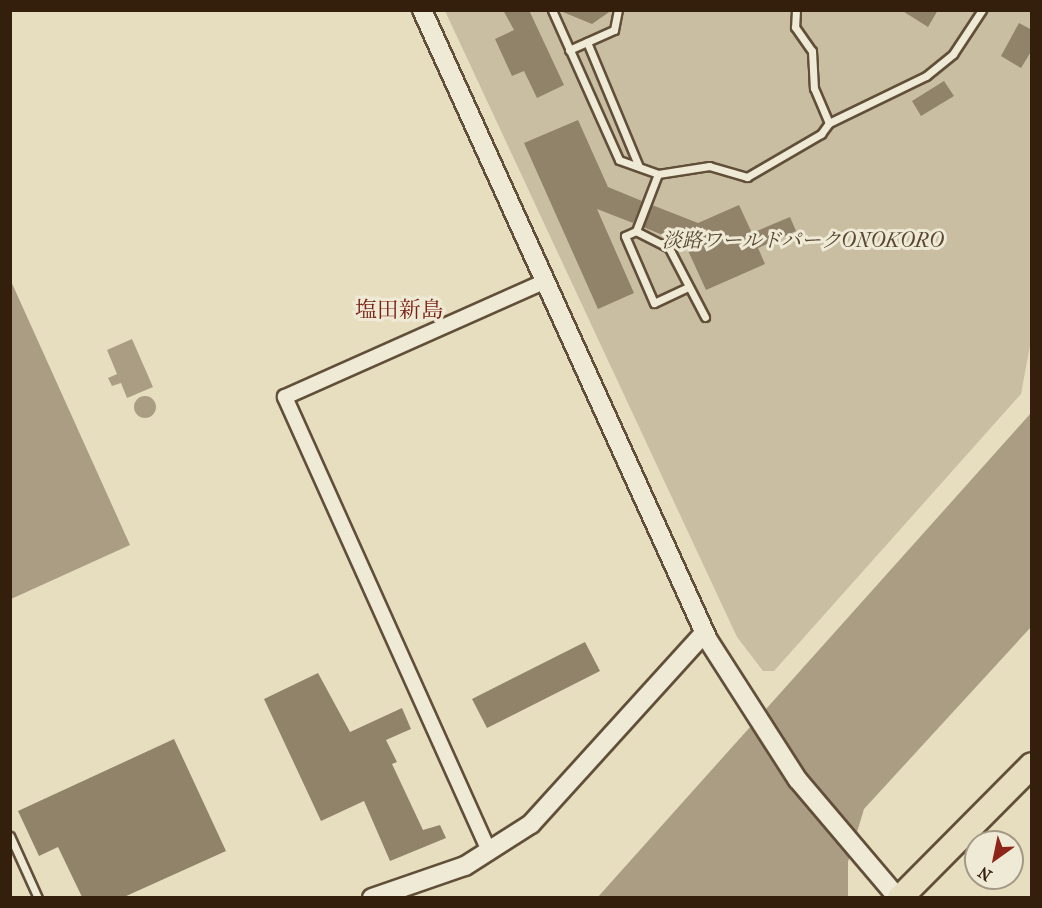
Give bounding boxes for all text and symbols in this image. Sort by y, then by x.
park label: 淡路ワールドパークONOKORO [661,228,945,252]
district label: 塩田新島 [355,298,443,324]
north arrow [964,830,1024,890]
text: N [975,863,995,885]

